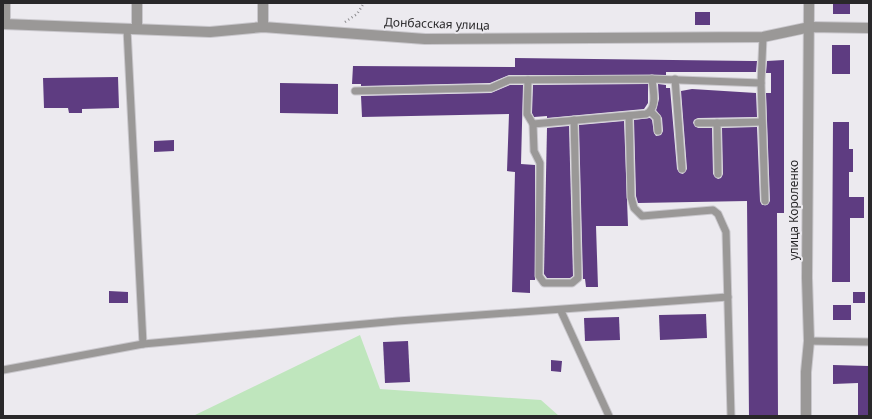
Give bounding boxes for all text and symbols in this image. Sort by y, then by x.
street label: Донбасская улица [384,13,490,34]
street label: улица Короленко [785,160,802,260]

